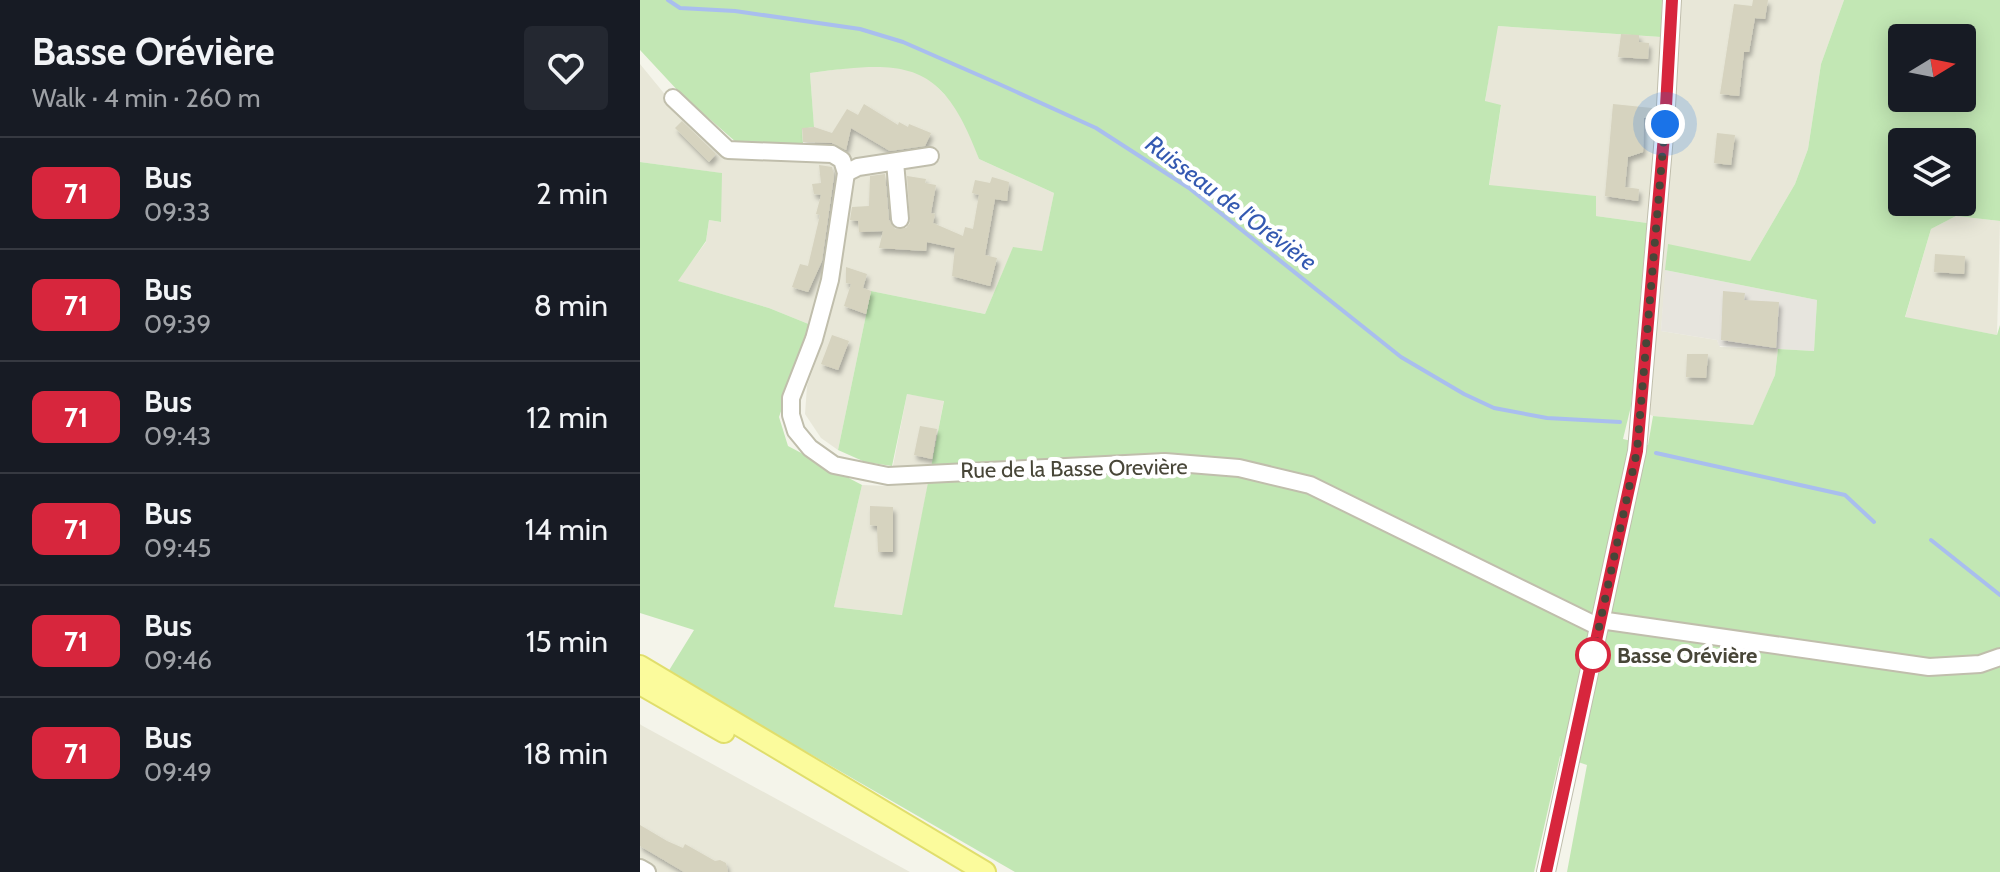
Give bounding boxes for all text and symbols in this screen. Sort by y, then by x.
north arrow [1888,24,1976,112]
map controls [1888,24,1976,216]
button: heart [524,26,608,110]
text: Basse Orévière [32,28,274,75]
text: Walk · 4 min · 260 m [32,82,261,114]
your location [1645,104,1685,144]
button: layers [1888,128,1976,216]
water label: Ruisseau de l'Orévière [1140,129,1322,276]
text: Bus [144,159,192,196]
text: 2 min [536,175,608,212]
text: 71 [64,176,88,210]
text: 09:33 [144,196,210,228]
text: Bus [144,271,192,308]
text: 8 min [534,287,608,324]
text: 71 [64,288,88,322]
text: 09:39 [144,308,211,340]
text: Bus [144,383,192,420]
text: 12 min [526,399,608,436]
text: 71 [64,400,88,434]
text: 09:43 [144,420,211,452]
street label: Rue de la Basse Orevière [960,453,1188,484]
text: Bus [144,495,192,532]
text: 14 min [525,511,608,548]
text: 71 [64,512,88,546]
text: 09:45 [144,532,211,564]
text: Bus [144,607,192,644]
text: 15 min [526,623,608,660]
text: 71 [64,624,88,658]
marker: Basse Orévière [1576,638,1610,672]
place label: Basse Orévière [1617,642,1757,669]
text: 09:46 [144,644,212,676]
text: Bus [144,719,192,756]
text: 18 min [524,735,608,772]
text: 71 [64,736,88,770]
text: 09:49 [144,756,212,788]

